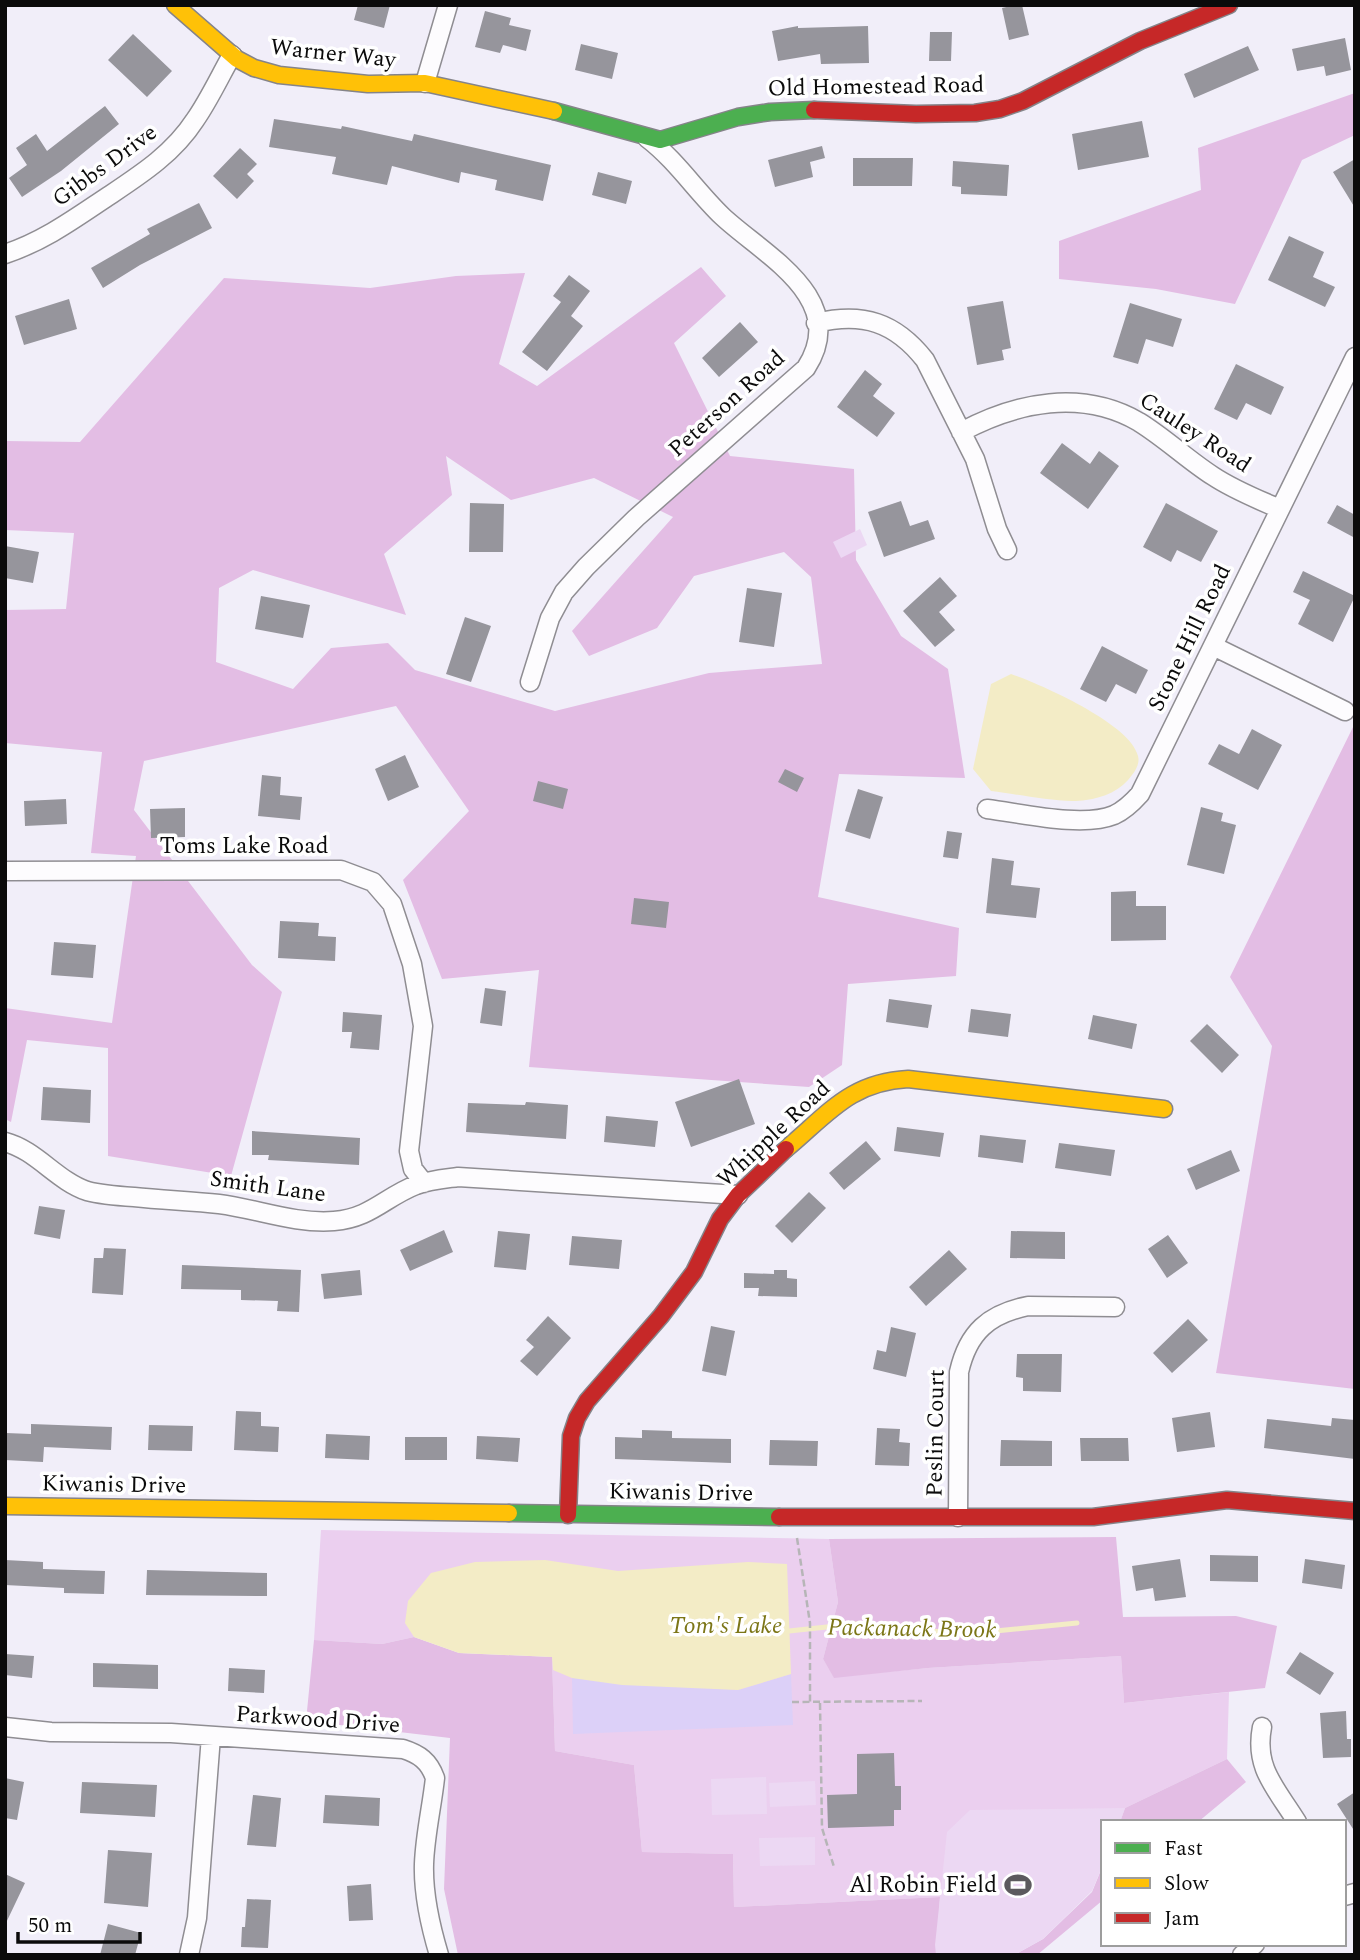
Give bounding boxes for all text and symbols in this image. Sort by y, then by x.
street label: Warner Way [268,30,399,78]
street label: Old Homestead Road [767,68,985,106]
street label: Gibbs Drive [45,116,165,216]
street label: Peterson Road [661,342,793,466]
street label: Cauley Road [1132,384,1258,482]
street label: Stone Hill Road [1139,558,1241,718]
street label: Toms Lake Road [159,829,329,864]
street label: Whipple Road [709,1072,839,1196]
street label: Smith Lane [208,1162,328,1212]
street label: Peslin Court [917,1369,955,1497]
street label: Kiwanis Drive [41,1466,187,1504]
street label: Kiwanis Drive [608,1474,754,1512]
water label: Tom's Lake [670,1608,782,1644]
water label: Packanack Brook [827,1610,997,1648]
street label: Parkwood Drive [235,1697,401,1743]
legend [1101,1820,1346,1946]
text: Fast [1164,1833,1203,1865]
place label: Al Robin Field [849,1868,997,1903]
text: Slow [1164,1868,1210,1900]
sports icon: Al Robin Field [1003,1870,1033,1900]
scale bar [18,1900,140,1944]
text: Jam [1164,1903,1200,1935]
text: 50 m [28,1910,72,1942]

